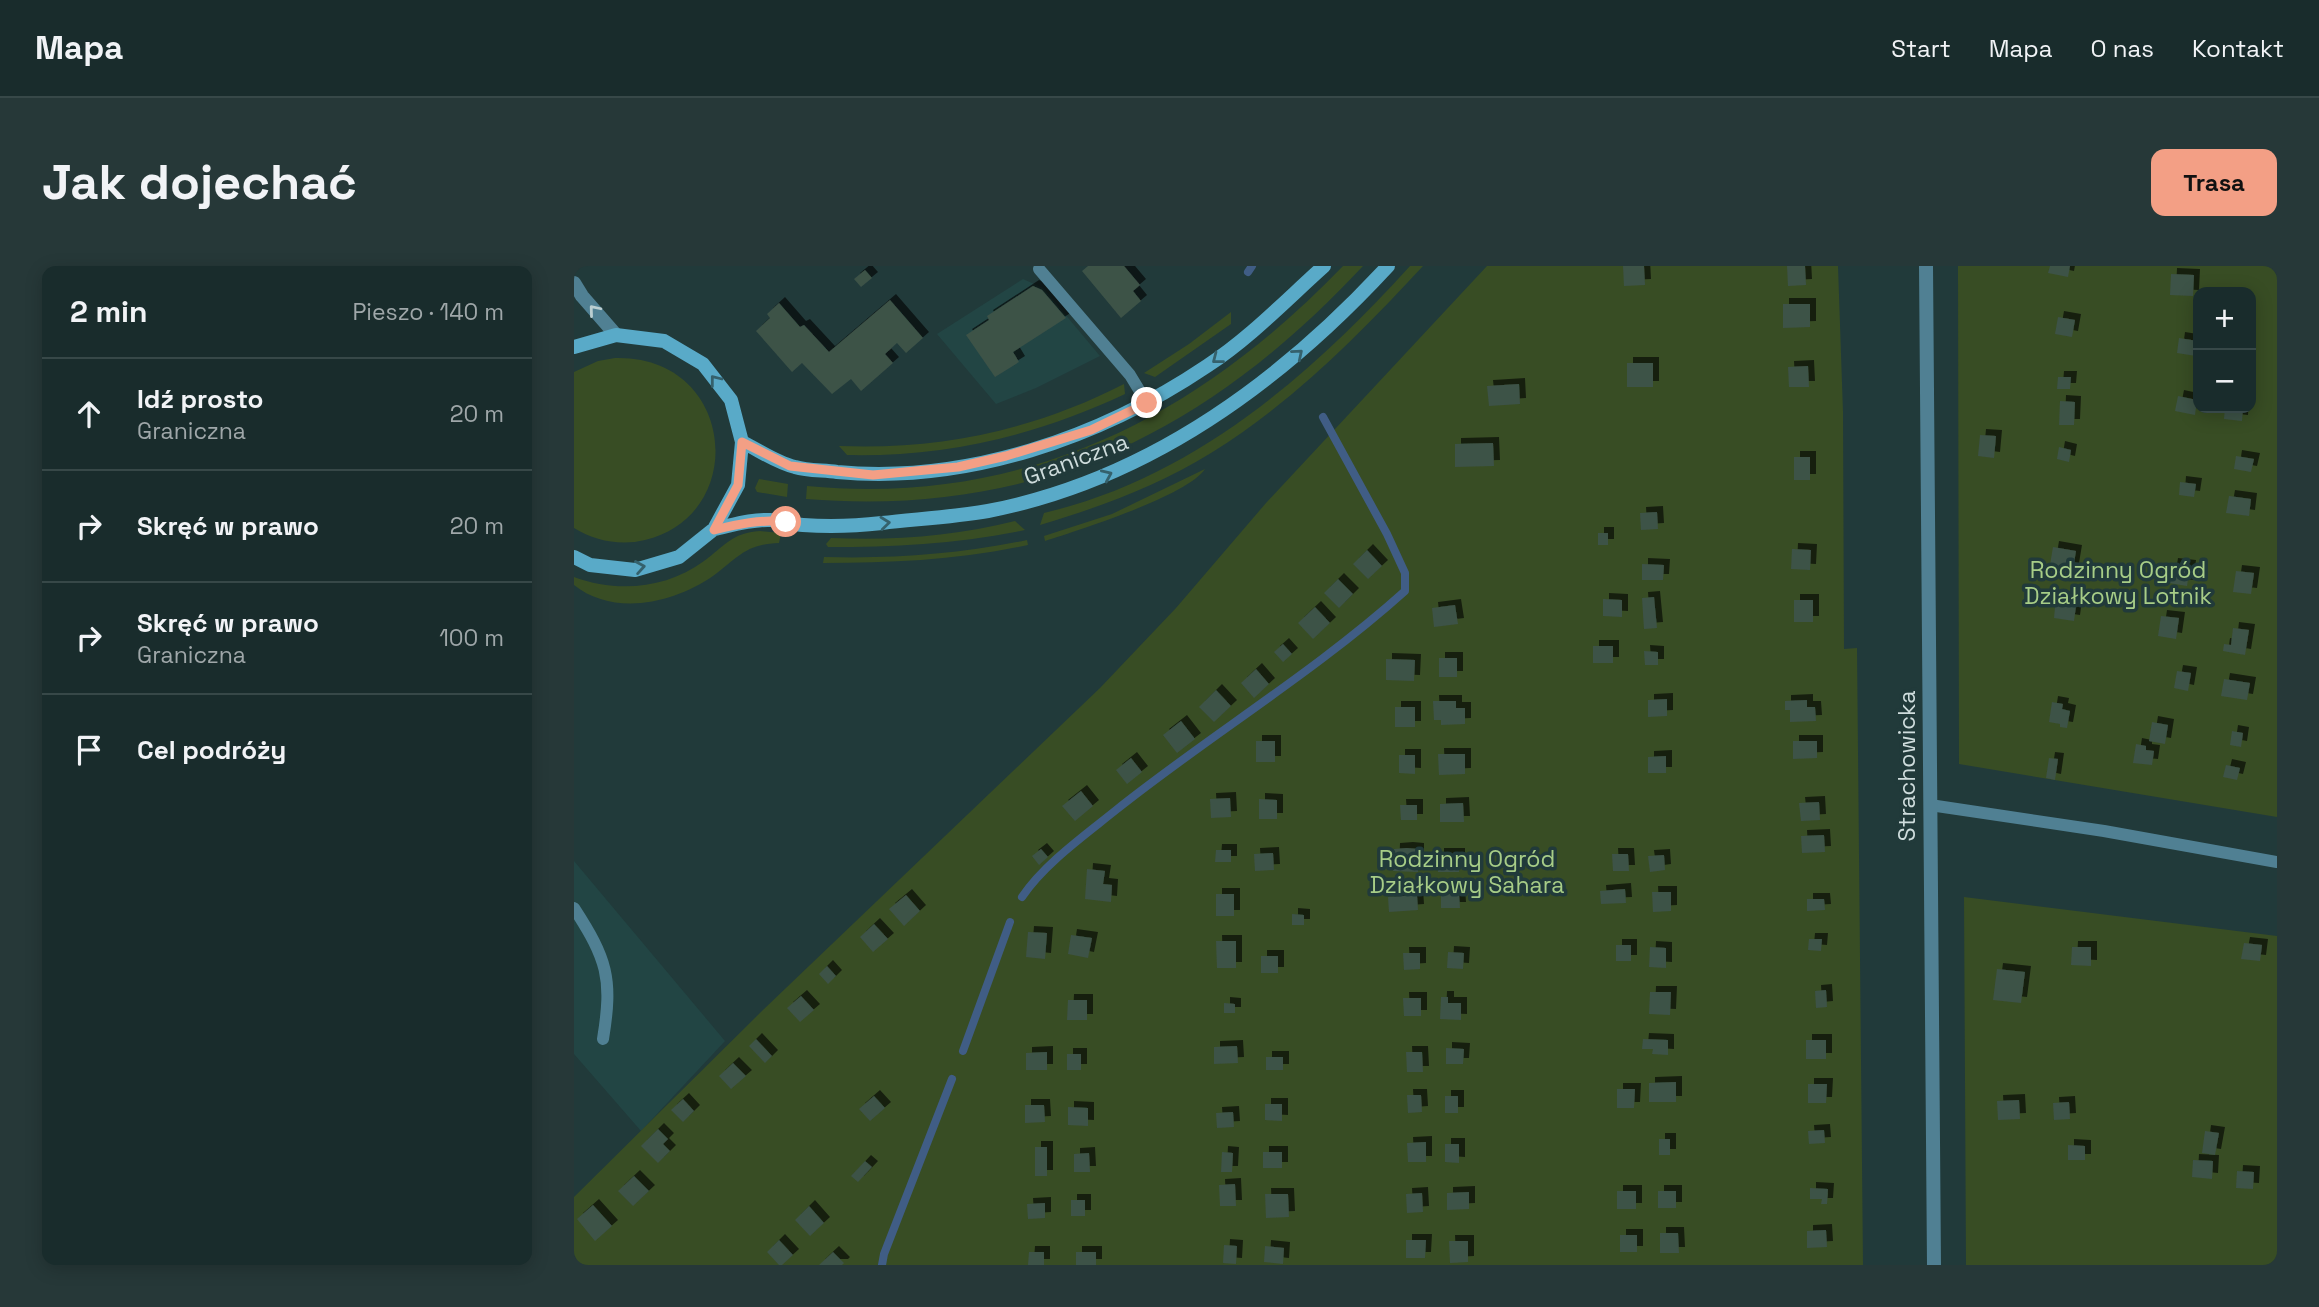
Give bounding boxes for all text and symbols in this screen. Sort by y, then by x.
text: Mapa [35,27,123,69]
text: Start [1891,33,1951,64]
text: Mapa [1989,33,2053,64]
text: O nas [2091,33,2154,64]
text: Kontakt [2192,33,2284,64]
button: Trasa [2151,149,2277,216]
text: Jak dojechać [42,151,357,213]
map controls [2193,287,2256,413]
button: + [2193,287,2256,350]
text: 2 min [70,292,148,331]
text: Pieszo · 140 m [353,297,504,327]
one-way arrow [590,305,602,318]
one-way arrow [1212,350,1224,363]
one-way arrow [1290,350,1303,362]
button: − [2193,350,2256,413]
one-way arrow [711,376,724,388]
text: Idź prosto [137,382,264,416]
route end [1131,387,1162,418]
icon: ahead [70,395,108,433]
text: 20 m [450,399,504,429]
text: Graniczna [137,416,246,446]
street label: Graniczna [1020,426,1132,492]
one-way arrow [1100,469,1112,483]
route start [770,506,801,537]
icon: right [70,507,108,545]
text: Skręć w prawo [137,509,319,543]
text: 20 m [450,511,504,541]
one-way arrow [879,515,891,530]
park label: Rodzinny Ogród Działkowy Lotnik [2024,555,2212,611]
one-way arrow [634,560,645,575]
text: Skręć w prawo [137,606,319,640]
icon: right [70,619,108,657]
text: 100 m [439,623,504,653]
text: Graniczna [137,640,246,670]
street label: Strachowicka [1892,691,1922,841]
icon: arrive [70,731,108,769]
text: Cel podróży [137,733,286,767]
park label: Rodzinny Ogród Działkowy Sahara [1370,844,1564,900]

